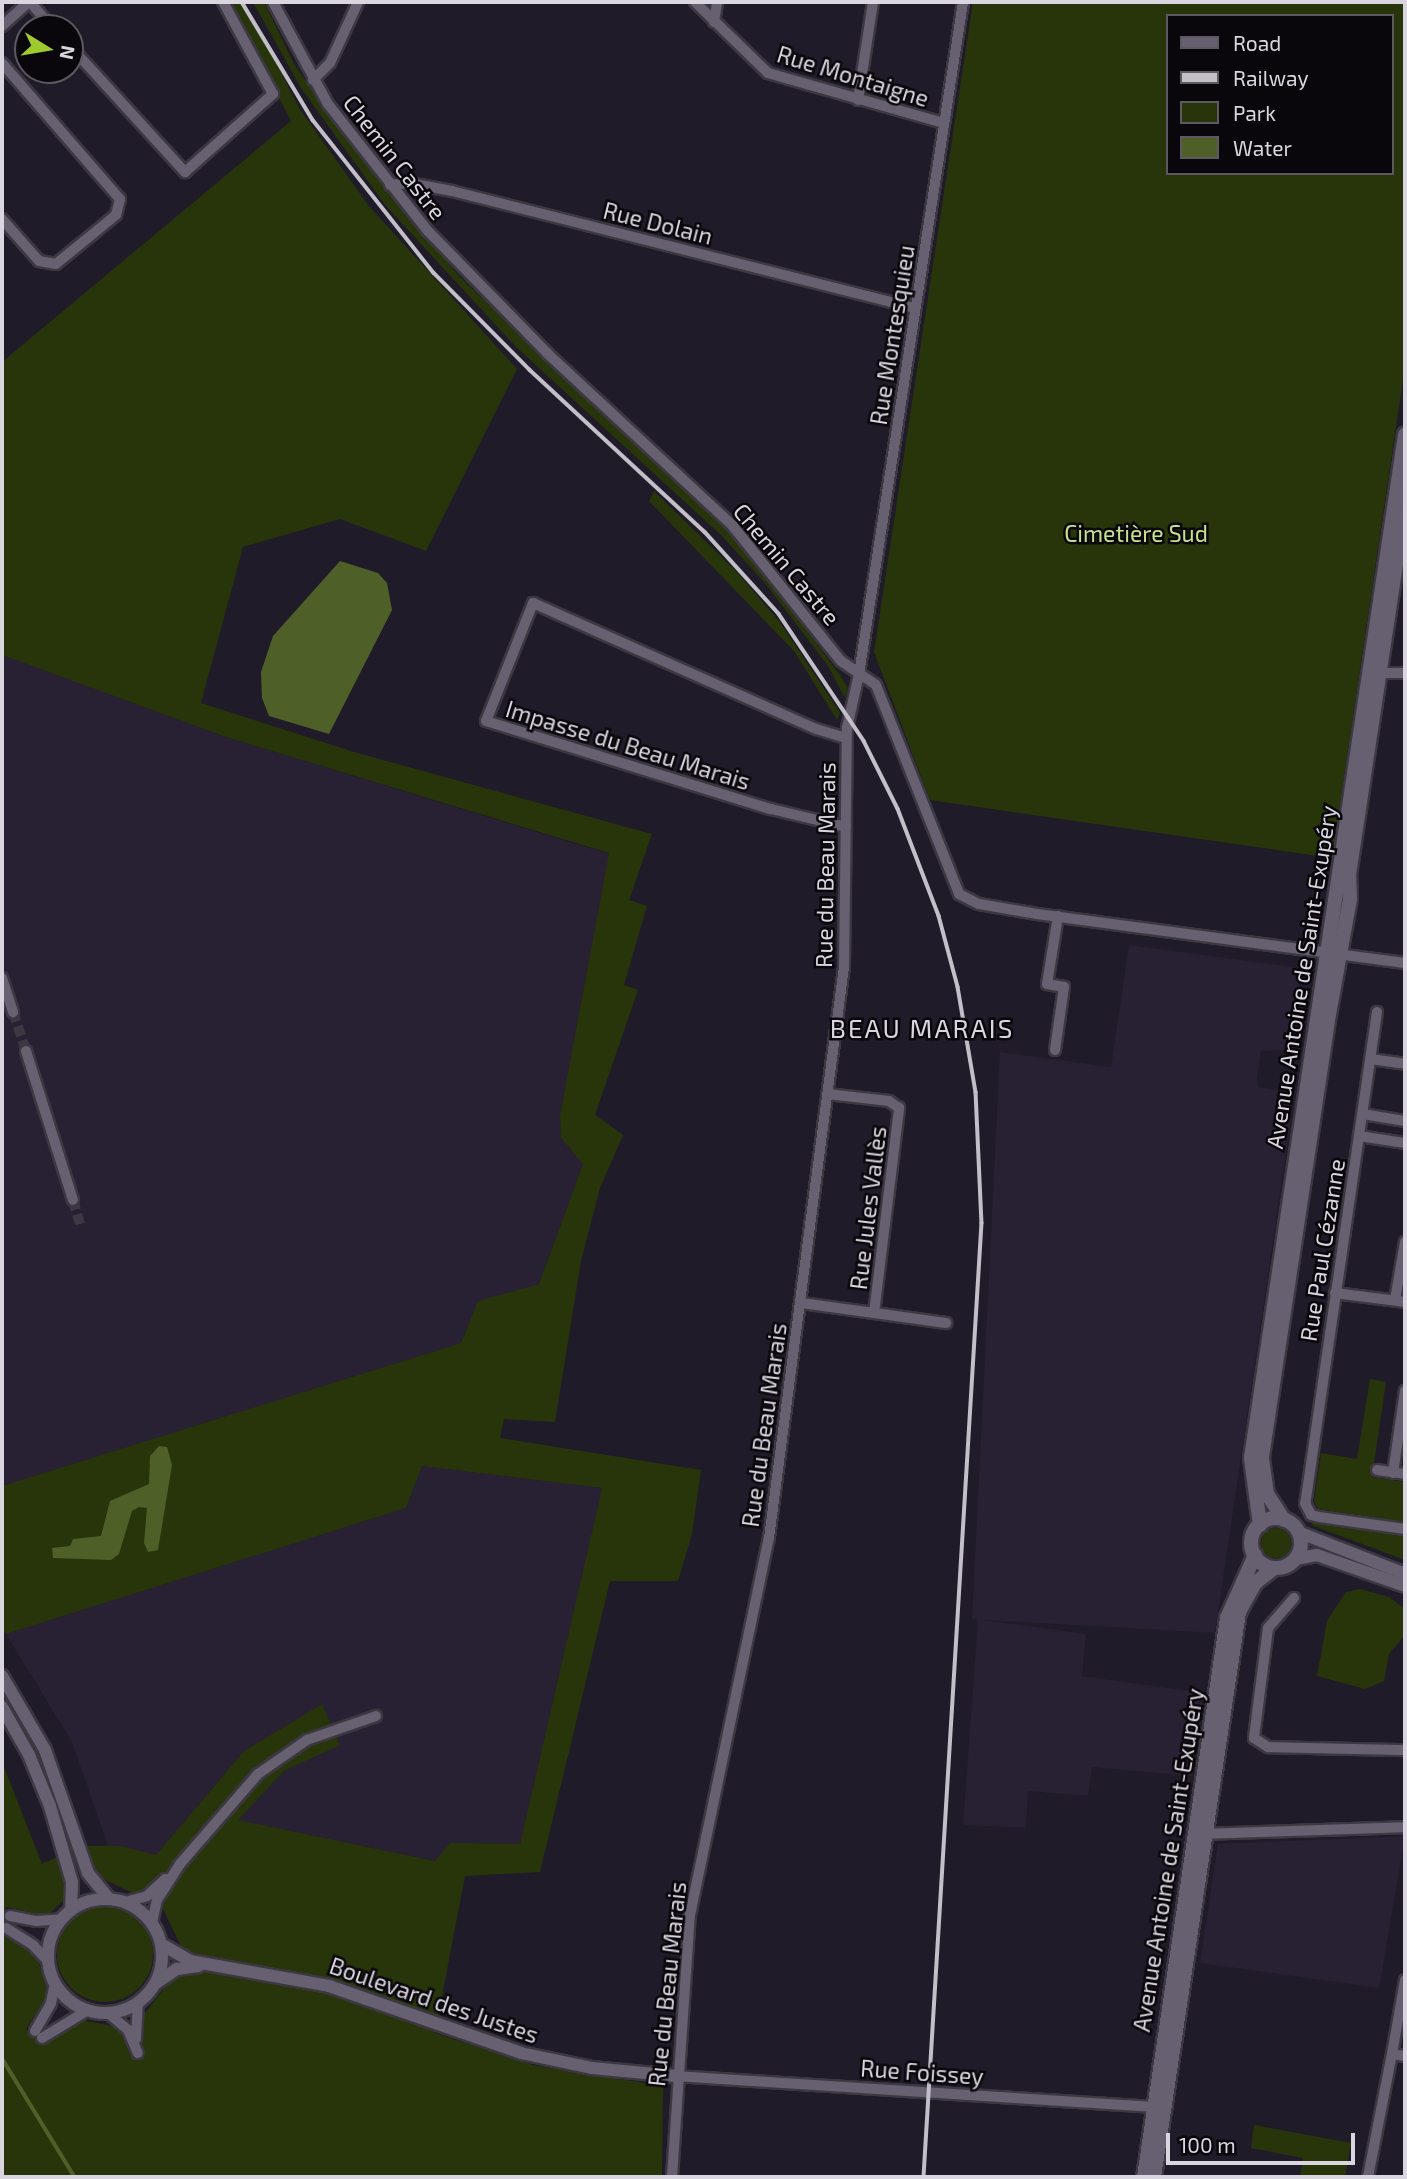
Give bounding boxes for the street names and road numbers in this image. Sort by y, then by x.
street label: Rue Montaigne [774,40,932,112]
street label: Chemin Castre [338,89,452,225]
street label: Rue Dolain [600,196,716,250]
street label: Rue Montesquieu [864,243,920,427]
street label: Chemin Castre [728,497,846,631]
street label: Impasse du Beau Marais [503,695,753,795]
street label: Rue du Beau Marais [809,762,841,968]
street label: Avenue Antoine de Saint-Exupéry [1260,803,1342,1151]
street label: Rue Jules Vallès [844,1124,892,1292]
street label: Rue Paul Cézanne [1294,1157,1350,1343]
street label: Rue du Beau Marais [736,1321,792,1529]
street label: Avenue Antoine de Saint-Exupéry [1127,1686,1209,2034]
street label: Rue du Beau Marais [643,1880,691,2088]
street label: Boulevard des Justes [326,1951,542,2049]
street label: Rue Foissey [859,2054,985,2090]

